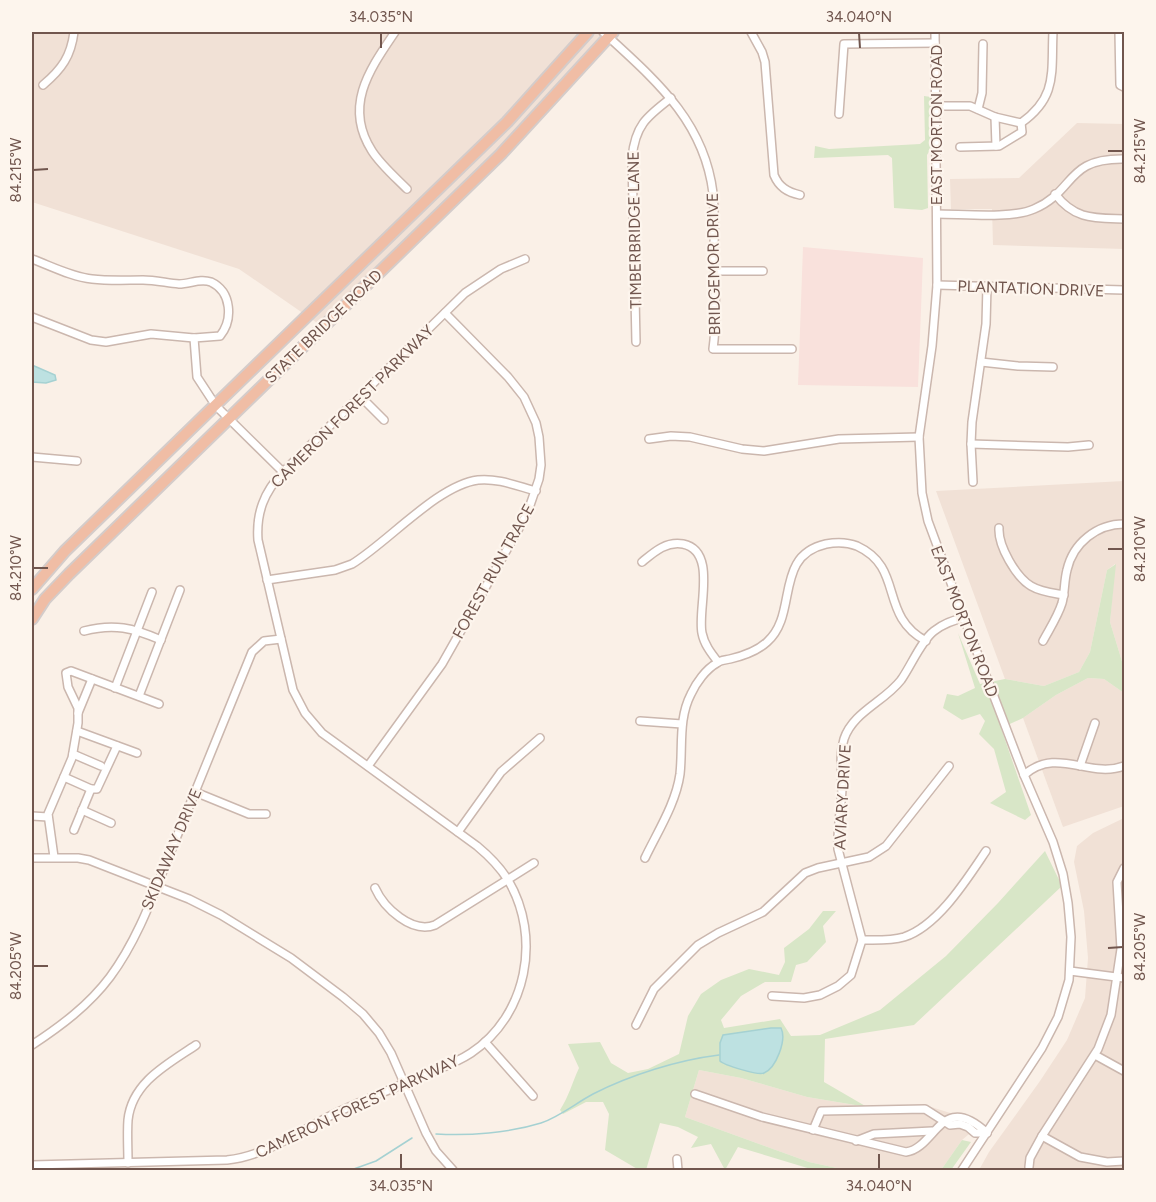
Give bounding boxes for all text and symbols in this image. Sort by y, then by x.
text: 34.035°N [349,8,413,26]
text: 34.040°N [826,8,892,26]
street label: EAST MORTON ROAD [927,45,946,205]
text: 84.215°W [1131,118,1149,183]
text: 84.215°W [7,137,25,202]
street label: TIMBERBRIDGE LANE [624,151,645,309]
street label: BRIDGEMOR DRIVE [703,193,724,335]
street label: STATE BRIDGE ROAD [261,266,386,387]
street label: PLANTATION DRIVE [957,276,1105,301]
street label: CAMERON FOREST PARKWAY [267,321,438,492]
street label: FOREST RUN TRACE [448,501,538,642]
text: 84.210°W [1131,516,1149,582]
text: 84.210°W [7,535,25,601]
street label: EAST MORTON ROAD [927,543,1002,700]
street label: AVIARY DRIVE [830,744,855,850]
street label: SKIDAWAY DRIVE [137,786,206,913]
text: 84.205°W [1131,912,1149,981]
text: 84.205°W [7,931,25,1000]
street label: CAMERON FOREST PARKWAY [252,1051,462,1162]
text: 34.035°N [369,1177,433,1195]
text: 34.040°N [846,1177,912,1195]

